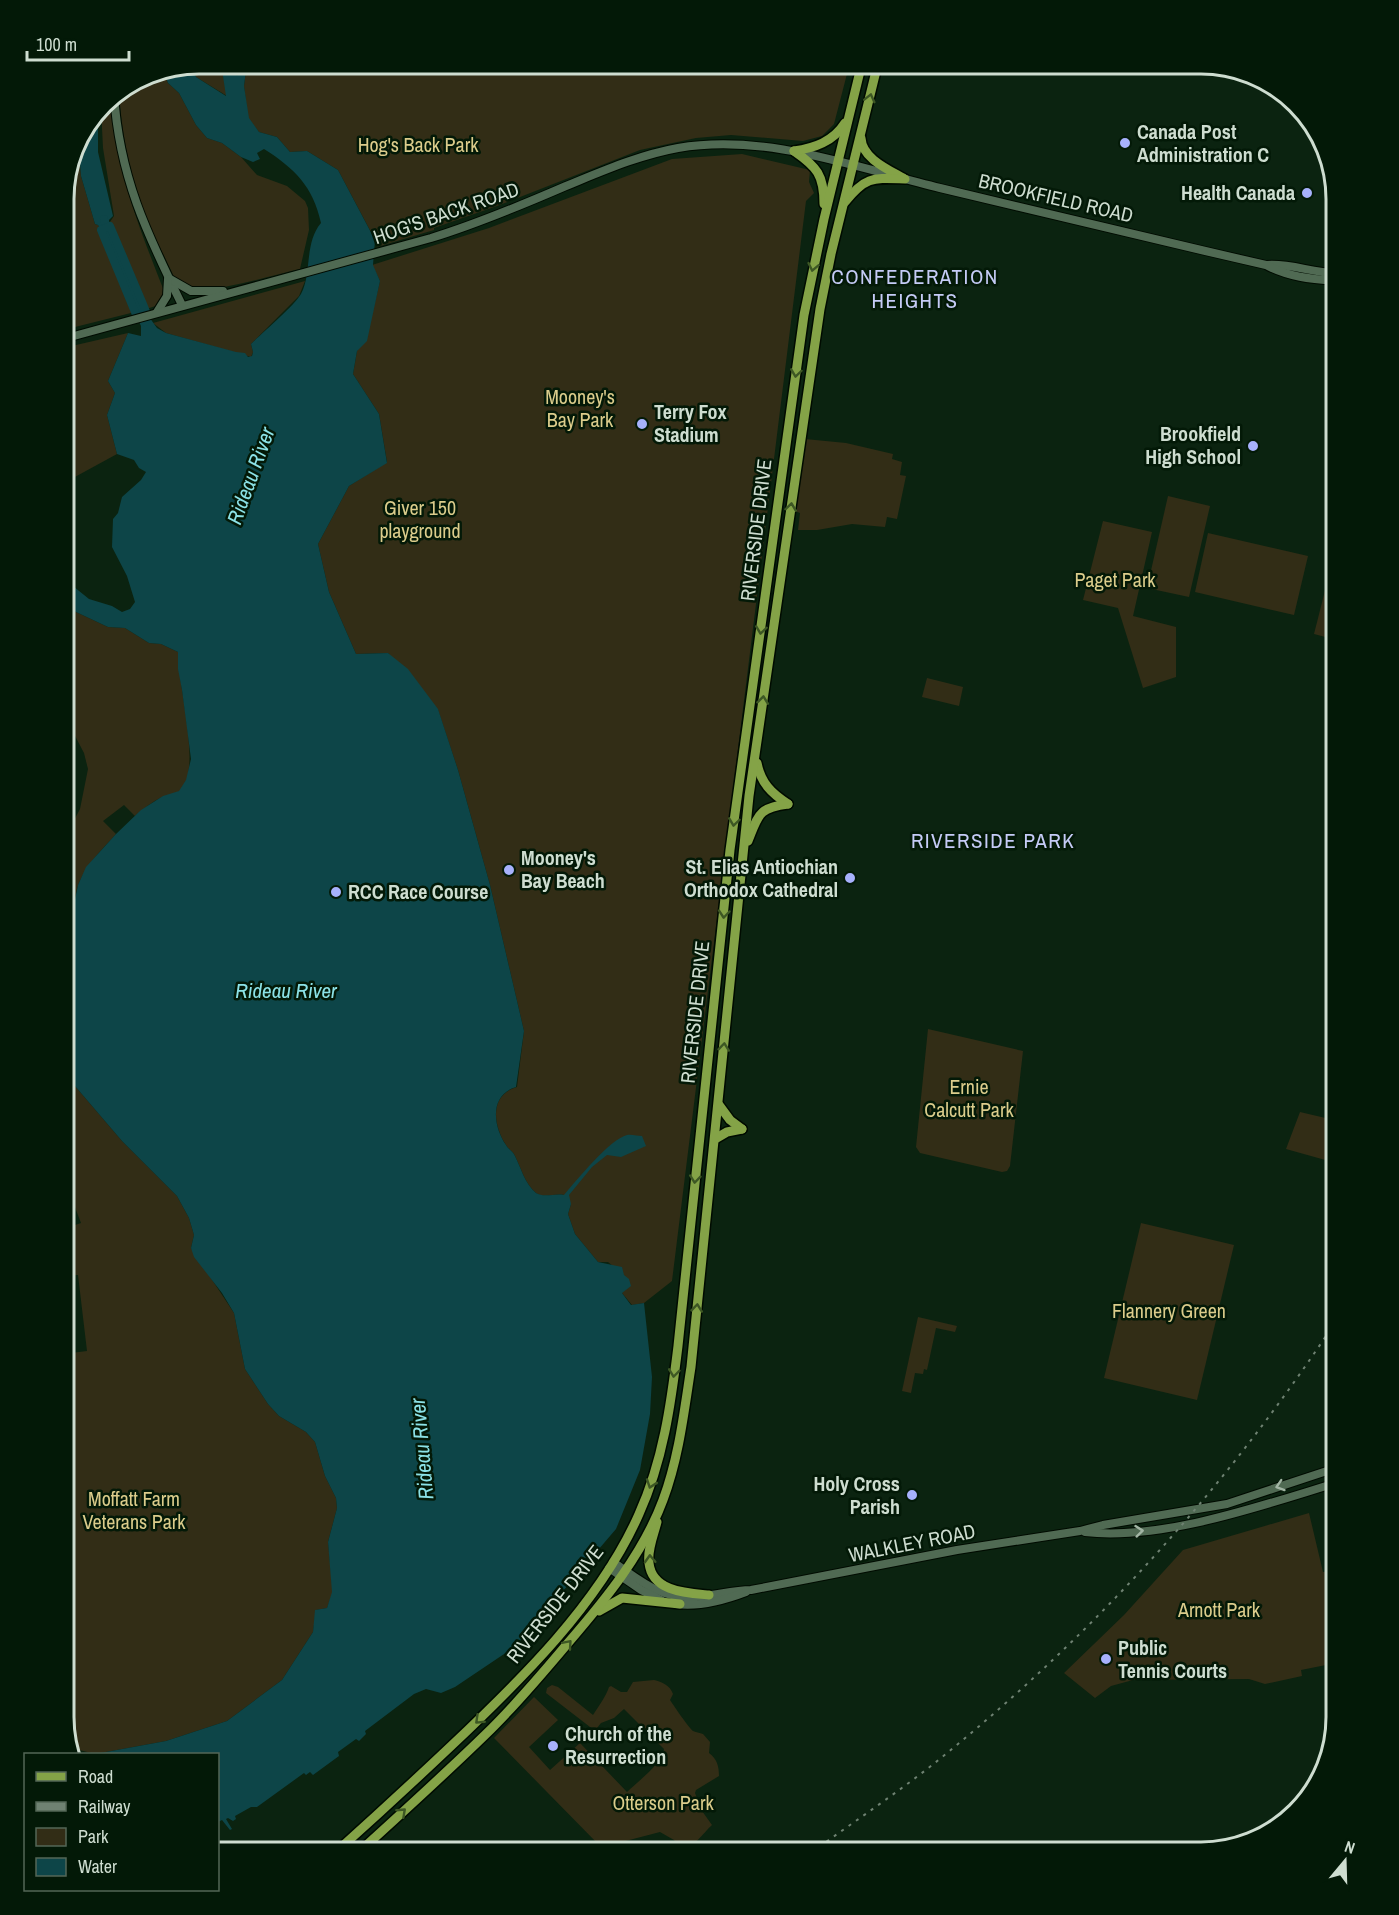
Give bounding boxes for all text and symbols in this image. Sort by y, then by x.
scale bar [27,24,129,62]
text: 100 m [36,32,77,57]
one-way arrow [862,93,875,103]
place label: Canada Post Administration C [1137,118,1269,168]
park label: Hog's Back Park [358,131,479,158]
marker: Canada Post Administration C [1118,136,1132,150]
street label: BROOKFIELD ROAD [976,167,1136,228]
street label: HOG'S BACK ROAD [369,175,522,250]
place label: Health Canada [1181,179,1295,206]
marker: Health Canada [1300,186,1314,200]
one-way arrow [807,262,820,272]
district label: CONFEDERATION HEIGHTS [831,262,999,315]
one-way arrow [790,368,802,378]
park label: Mooney's Bay Park [545,383,615,433]
place label: Terry Fox Stadium [654,398,728,448]
marker: Terry Fox Stadium [635,417,649,431]
place label: Brookfield High School [1145,420,1241,470]
water label: Rideau River [220,422,282,528]
marker: Brookfield High School [1246,439,1260,453]
street label: RIVERSIDE DRIVE [733,457,778,603]
park label: Giver 150 playground [379,494,461,544]
one-way arrow [784,502,796,512]
park label: Paget Park [1074,566,1156,593]
one-way arrow [756,626,768,635]
one-way arrow [756,695,769,705]
one-way arrow [728,817,740,827]
district label: RIVERSIDE PARK [911,826,1075,855]
place label: Mooney's Bay Beach [521,844,605,894]
place label: St. Elias Antiochian Orthodox Cathedral [684,853,838,903]
marker: Mooney's Bay Beach [502,863,516,877]
marker: St. Elias Antiochian Orthodox Cathedral [843,871,857,885]
place label: RCC Race Course [348,878,488,905]
marker: RCC Race Course [329,885,343,899]
one-way arrow [718,910,731,919]
street label: RIVERSIDE DRIVE [674,939,715,1085]
water label: Rideau River [235,976,338,1005]
one-way arrow [717,1042,730,1051]
park label: Ernie Calcutt Park [924,1073,1014,1123]
one-way arrow [689,1175,702,1184]
park label: Flannery Green [1112,1297,1226,1324]
one-way arrow [690,1303,703,1312]
one-way arrow [669,1369,681,1378]
water label: Rideau River [403,1396,440,1501]
place label: Holy Cross Parish [813,1470,900,1520]
one-way arrow [645,1478,658,1489]
one-way arrow [1275,1479,1286,1491]
park label: Moffatt Farm Veterans Park [82,1485,186,1535]
marker: Holy Cross Parish [905,1488,919,1502]
street label: WALKLEY ROAD [846,1517,978,1568]
one-way arrow [1134,1525,1143,1538]
street label: RIVERSIDE DRIVE [500,1539,609,1668]
one-way arrow [644,1554,656,1563]
park label: Arnott Park [1177,1596,1261,1623]
place label: Public Tennis Courts [1118,1634,1227,1684]
one-way arrow [561,1640,572,1651]
marker: Public Tennis Courts [1099,1652,1113,1666]
one-way arrow [475,1713,485,1724]
place label: Church of the Resurrection [565,1720,672,1770]
marker: Church of the Resurrection [546,1739,560,1753]
legend [24,1753,219,1891]
text: Road [78,1764,113,1789]
park label: Otterson Park [612,1789,714,1816]
text: Railway [78,1794,131,1819]
one-way arrow [396,1808,406,1819]
text: Park [78,1824,109,1849]
north arrow [1315,1831,1375,1891]
text: N [1342,1835,1358,1859]
text: Water [78,1854,117,1879]

